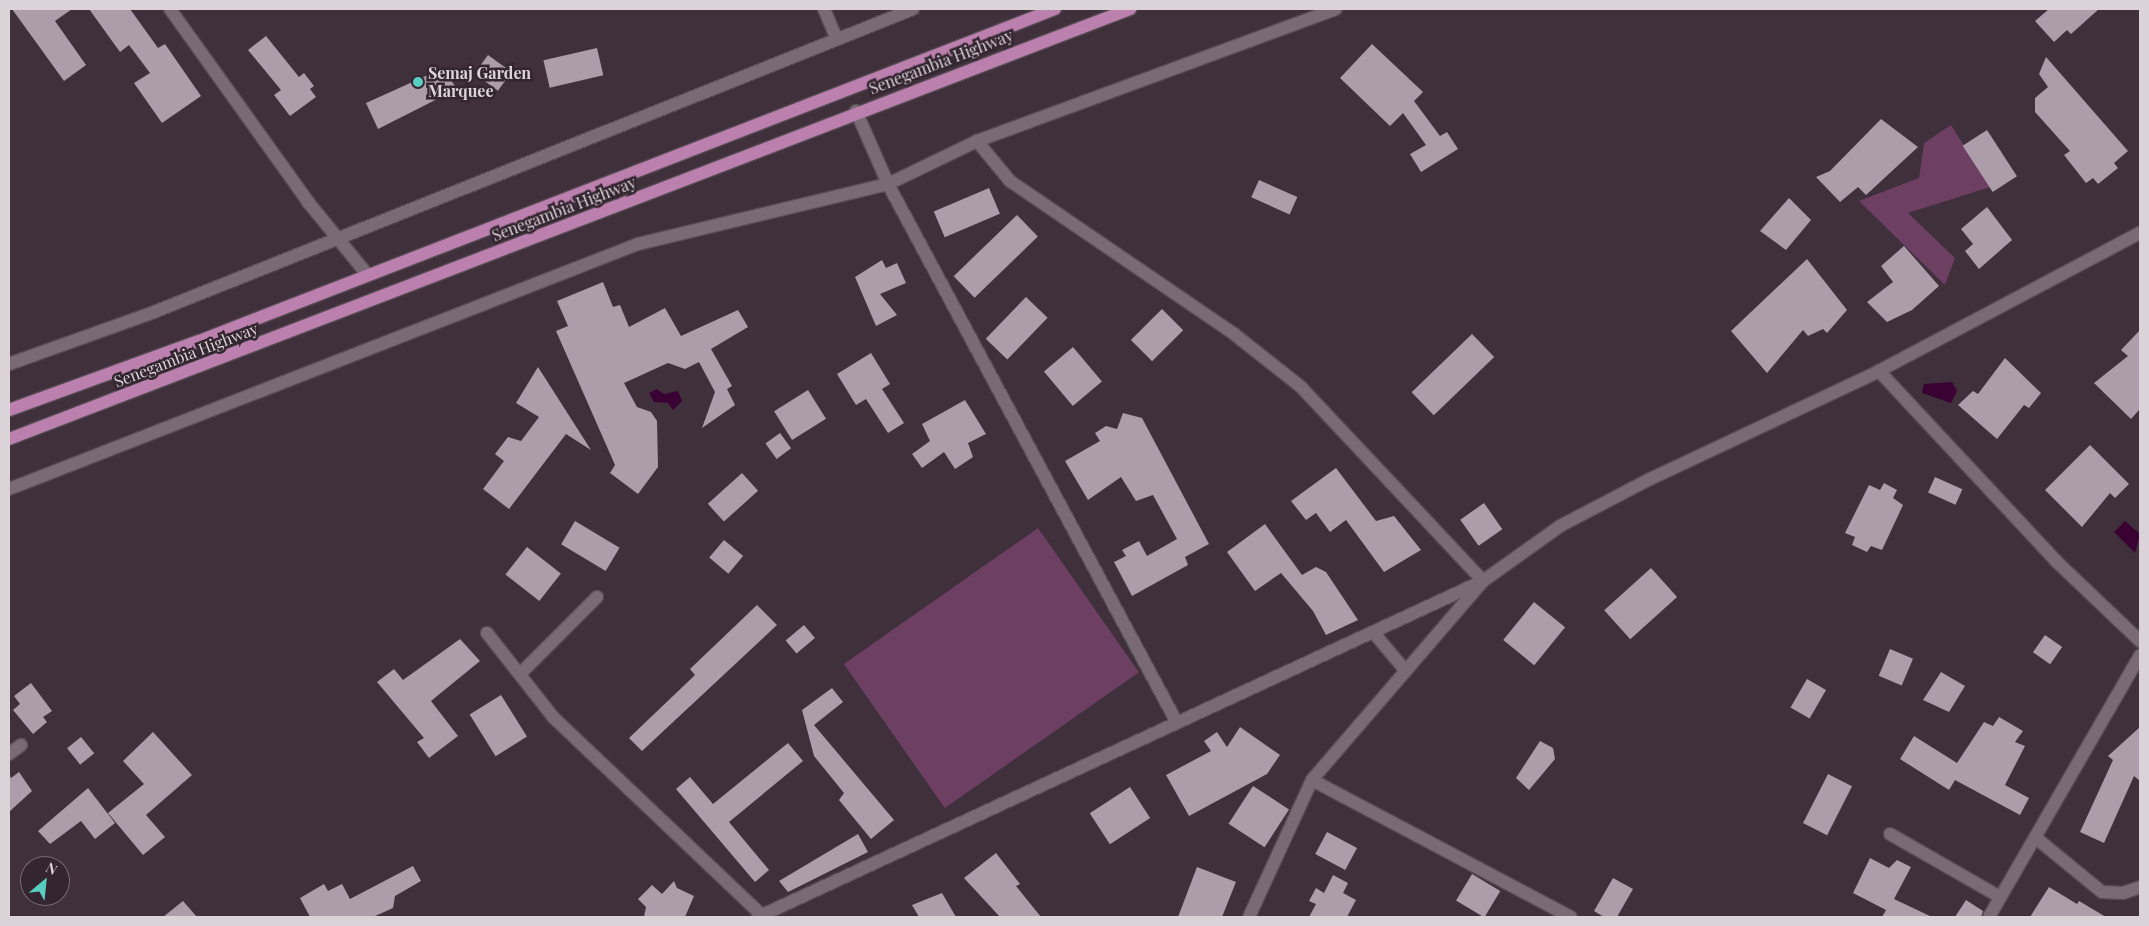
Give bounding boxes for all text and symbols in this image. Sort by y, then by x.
street label: Senegambia Highway [866,26,1016,98]
place label: Semaj Garden Marquee [428,63,531,101]
marker: Semaj Garden Marquee [412,76,424,88]
street label: Senegambia Highway [489,173,639,245]
street label: Senegambia Highway [111,319,261,391]
north arrow [20,856,70,906]
text: N [43,857,61,879]

